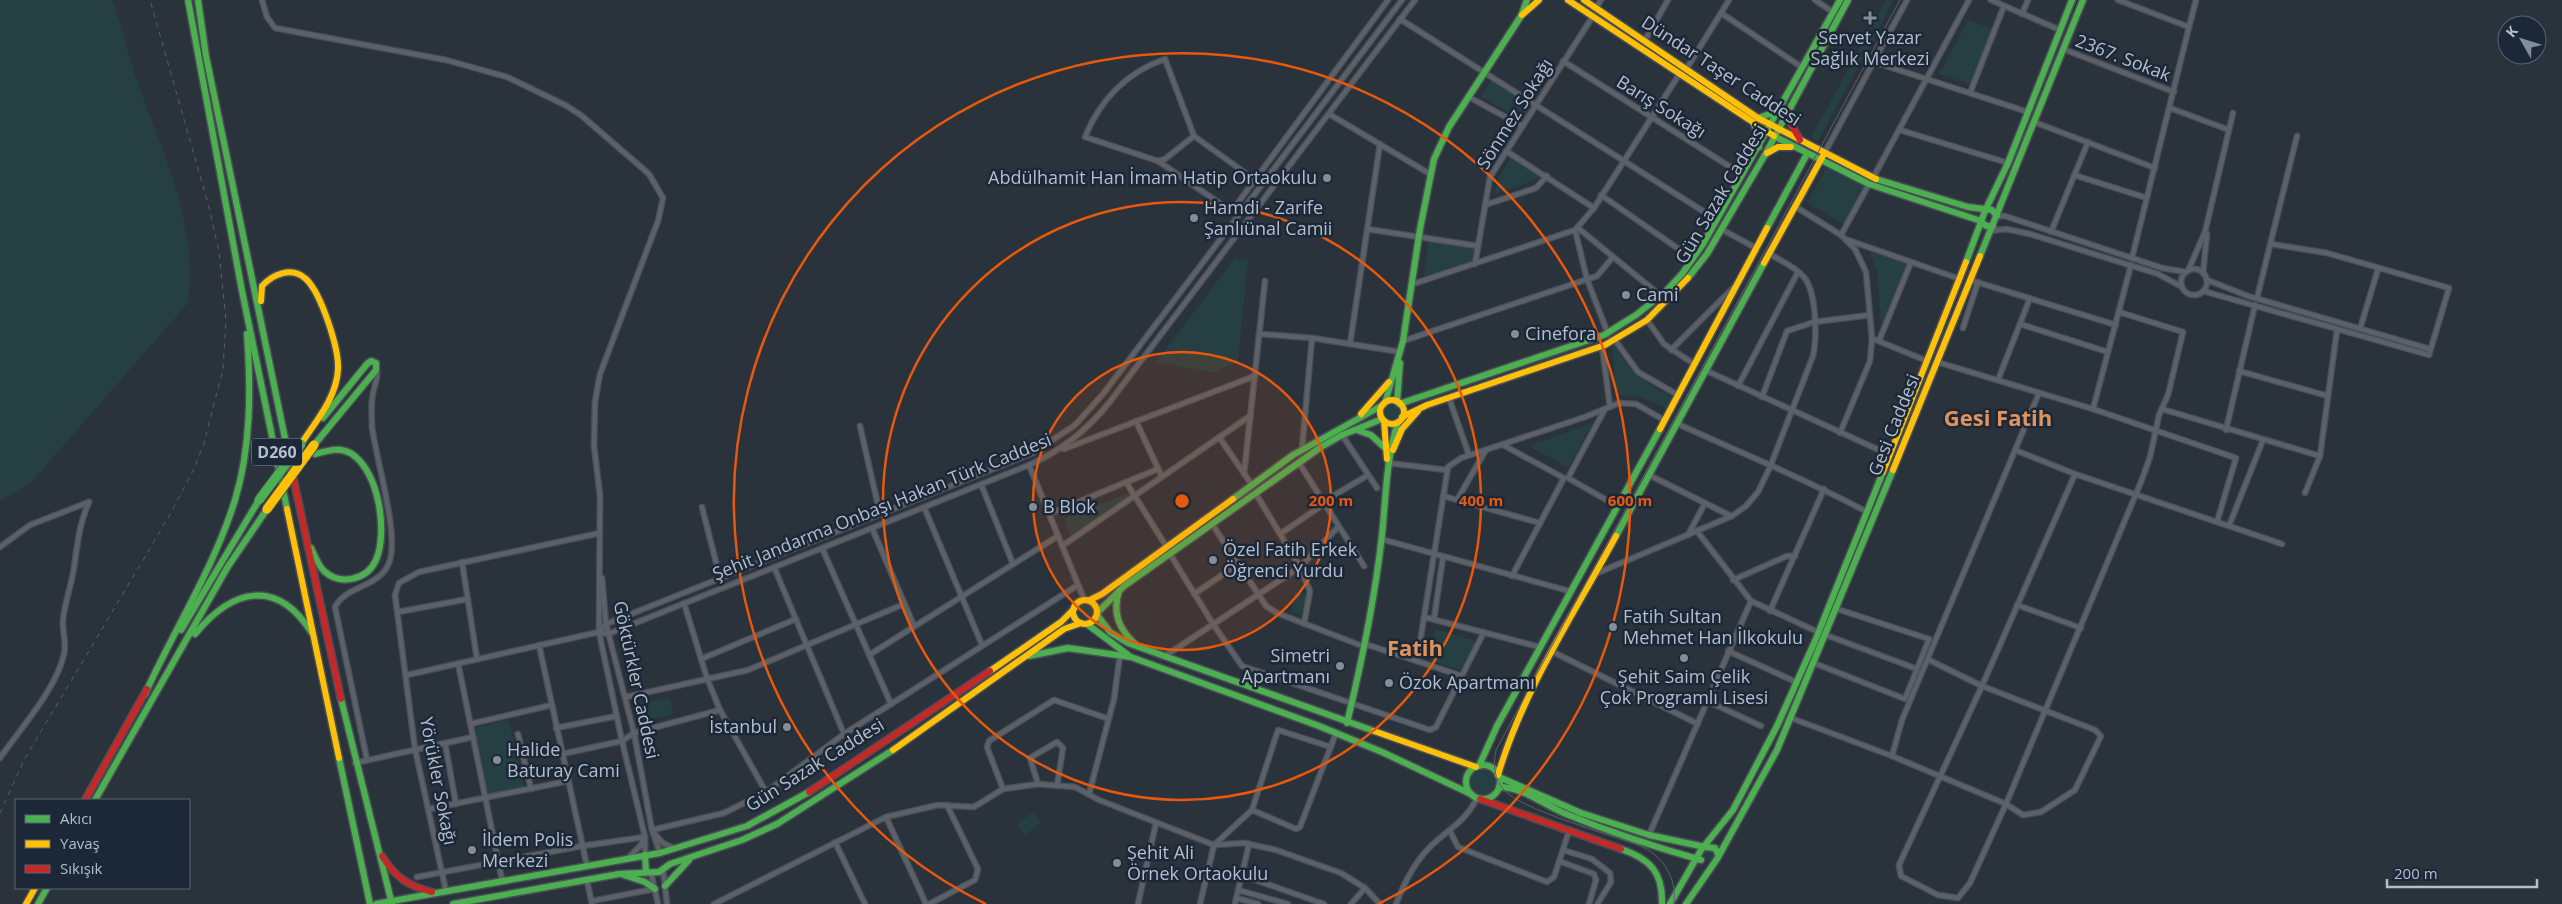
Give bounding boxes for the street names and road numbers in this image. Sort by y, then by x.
street label: Dündar Taşer Caddesi [1637,10,1806,131]
street label: 2367. Sokak [2072,28,2175,86]
street label: Sönmez Sokağı [1471,54,1558,173]
street label: Barış Sokağı [1612,69,1711,143]
street label: Gün Sazak Caddesi [1669,119,1771,268]
street label: Gesi Caddesi [1862,370,1924,479]
street label: Şehit Jandarma Onbaşı Hakan Türk Caddesi [709,427,1055,585]
road number: D260 [252,438,302,466]
street label: Göktürkler Caddesi [609,599,665,761]
street label: Gün Sazak Caddesi [741,712,888,816]
street label: Yörükler Sokağı [415,715,463,847]

